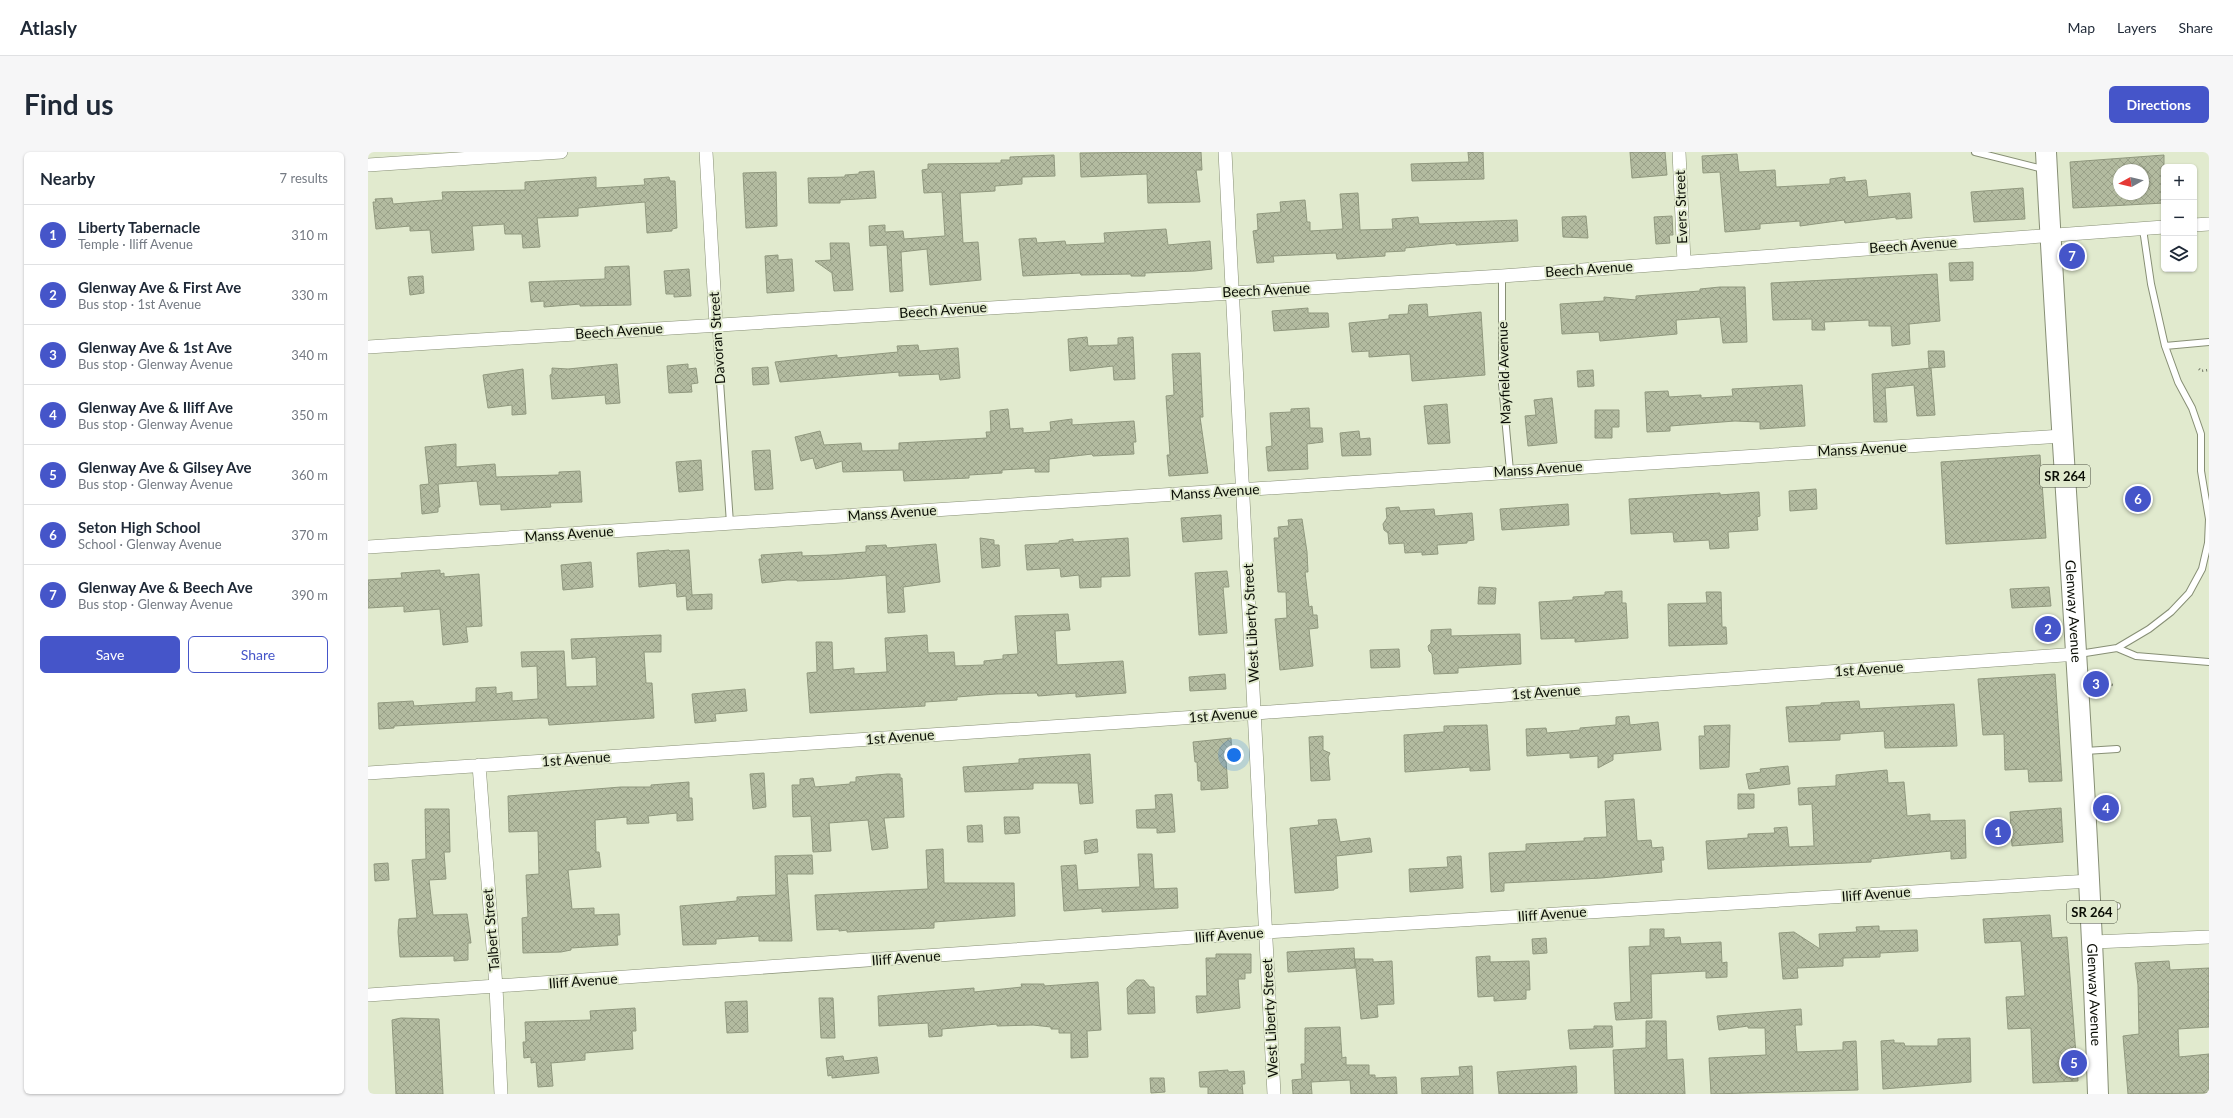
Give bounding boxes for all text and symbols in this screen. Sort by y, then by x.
text: Atlasly [20,16,77,39]
text: Map [2067,19,2095,36]
text: Layers [2117,19,2157,36]
text: Share [2179,19,2213,36]
button: Directions [2109,86,2209,123]
text: Find us [24,87,114,121]
north arrow [2113,164,2149,200]
map controls [2161,164,2197,272]
button: + [2161,164,2197,200]
text: Nearby [40,168,95,189]
text: 7 results [280,170,328,186]
street label: Evers Street [1671,170,1690,244]
button: − [2161,200,2197,236]
text: Liberty Tabernacle [78,218,200,236]
text: 1 [49,227,57,243]
text: 310 m [291,227,328,243]
street label: Beech Avenue [1869,233,1957,256]
text: Temple · Iliff Avenue [78,236,193,252]
button: layers [2161,236,2197,272]
pin: 7 [2059,241,2085,271]
street label: Beech Avenue [1545,257,1633,280]
text: Glenway Ave & First Ave [78,278,241,296]
street label: Beech Avenue [1222,279,1310,300]
text: 2 [49,287,57,303]
text: 330 m [291,287,328,303]
street label: Davoran Street [705,291,728,385]
text: Bus stop · 1st Avenue [78,296,201,312]
street label: Beech Avenue [899,298,987,321]
street label: Beech Avenue [575,319,663,342]
street label: Mayfield Avenue [1493,321,1514,425]
text: Glenway Ave & 1st Ave [78,338,232,356]
text: 3 [49,347,57,363]
text: 340 m [291,347,328,363]
text: Bus stop · Glenway Avenue [78,356,233,372]
text: Glenway Ave & Iliff Ave [78,398,233,416]
text: 4 [49,407,57,423]
text: 350 m [291,407,328,423]
text: Bus stop · Glenway Avenue [78,416,233,432]
street label: Manss Avenue [1817,438,1907,459]
street label: Manss Avenue [1493,457,1583,480]
text: Glenway Ave & Gilsey Ave [78,458,252,476]
road number: SR 264 [2040,465,2090,487]
text: 5 [49,467,57,483]
text: 360 m [291,467,328,483]
text: Bus stop · Glenway Avenue [78,476,233,492]
street label: Manss Avenue [1170,480,1260,503]
pin: 6 [2125,484,2151,514]
street label: Manss Avenue [847,501,937,524]
text: Seton High School [78,518,201,536]
street label: Manss Avenue [524,522,614,545]
text: 6 [49,527,57,543]
text: 370 m [291,527,328,543]
text: School · Glenway Avenue [78,536,222,552]
street label: Glenway Avenue [2062,559,2086,663]
street label: West Liberty Street [1239,563,1262,683]
text: Glenway Ave & Beech Ave [78,578,253,596]
text: 7 [49,587,57,603]
text: 390 m [291,587,328,603]
text: Bus stop · Glenway Avenue [78,596,233,612]
pin: 2 [2035,614,2061,644]
button: Save [40,636,180,673]
button: Share [188,636,328,673]
street label: 1st Avenue [1834,658,1904,679]
pin: 3 [2083,669,2109,699]
street label: 1st Avenue [1511,681,1581,702]
street label: 1st Avenue [1188,704,1258,725]
street label: 1st Avenue [865,726,935,747]
your location [1224,745,1244,765]
street label: 1st Avenue [541,748,611,769]
pin: 4 [2093,793,2119,823]
pin: 1 [1985,817,2011,847]
street label: Iliff Avenue [1841,883,1911,904]
street label: Talbert Street [478,888,503,972]
road number: SR 264 [2067,901,2117,923]
street label: Iliff Avenue [1517,903,1587,924]
street label: Iliff Avenue [1194,924,1264,945]
street label: Glenway Avenue [2084,943,2105,1046]
street label: Iliff Avenue [871,947,941,968]
street label: West Liberty Street [1258,958,1281,1078]
street label: Iliff Avenue [548,970,618,991]
pin: 5 [2061,1048,2087,1078]

